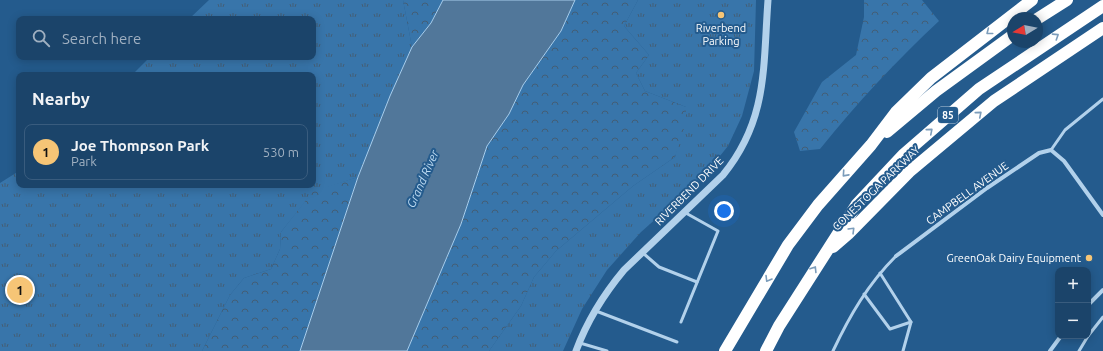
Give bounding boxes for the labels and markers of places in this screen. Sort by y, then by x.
marker: Riverbend Parking [716,10,726,20]
place label: Riverbend Parking [696,22,746,47]
place label: GreenOak Dairy Equipment [946,252,1082,264]
marker: GreenOak Dairy Equipment [1084,253,1094,263]
pin: 1 [7,275,33,305]

